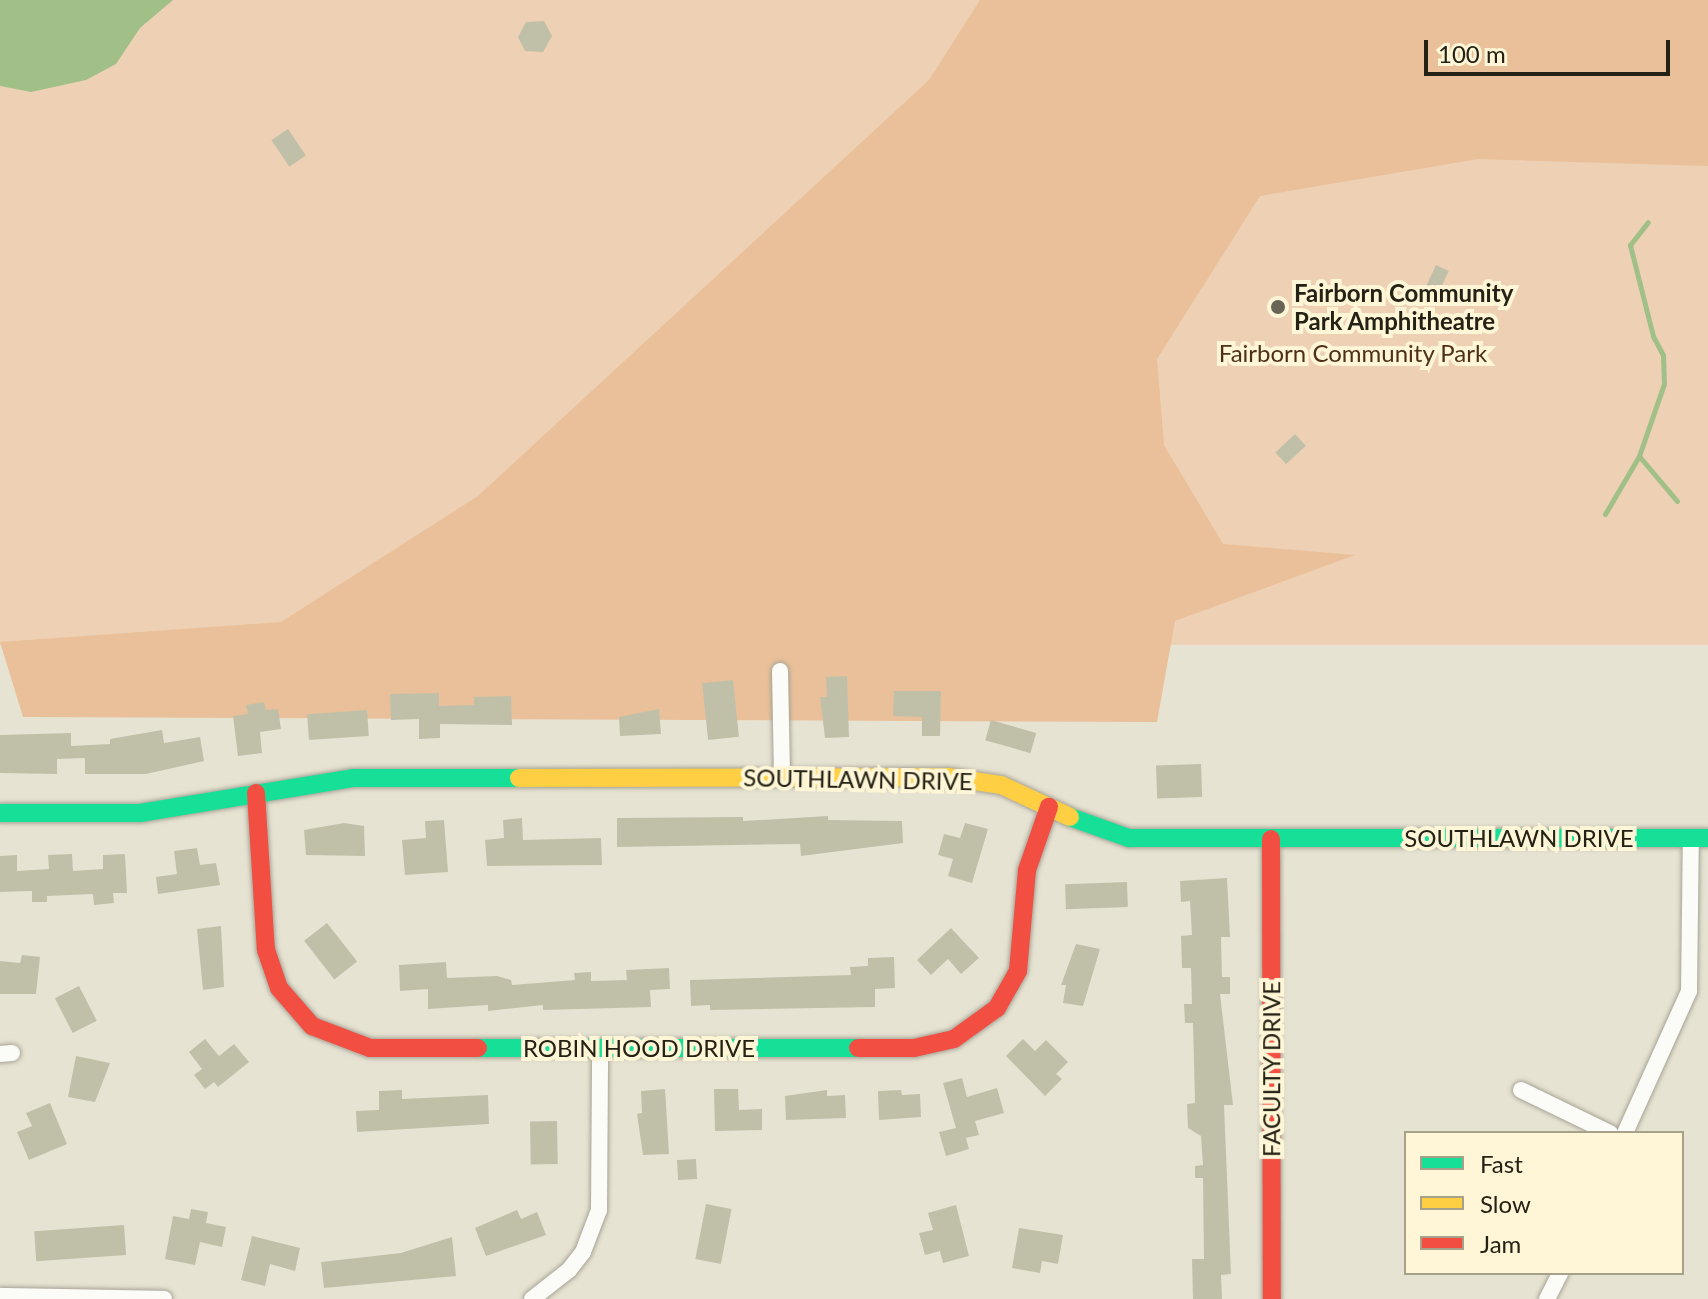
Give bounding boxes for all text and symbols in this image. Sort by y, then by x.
scale bar [1428,24,1674,74]
text: 100 m [1438,39,1506,68]
place label: Fairborn Community Park Amphitheatre [1294,279,1513,335]
marker: Fairborn Community Park Amphitheatre [1269,298,1287,316]
park label: Fairborn Community Park [1218,339,1488,367]
street label: SOUTHLAWN DRIVE [743,763,973,795]
street label: SOUTHLAWN DRIVE [1404,824,1634,852]
street label: FACULTY DRIVE [1257,980,1285,1158]
street label: ROBIN HOOD DRIVE [523,1034,755,1062]
legend [1404,1131,1684,1275]
text: Fast [1480,1149,1523,1178]
text: Slow [1480,1189,1531,1218]
text: Jam [1480,1229,1521,1258]

